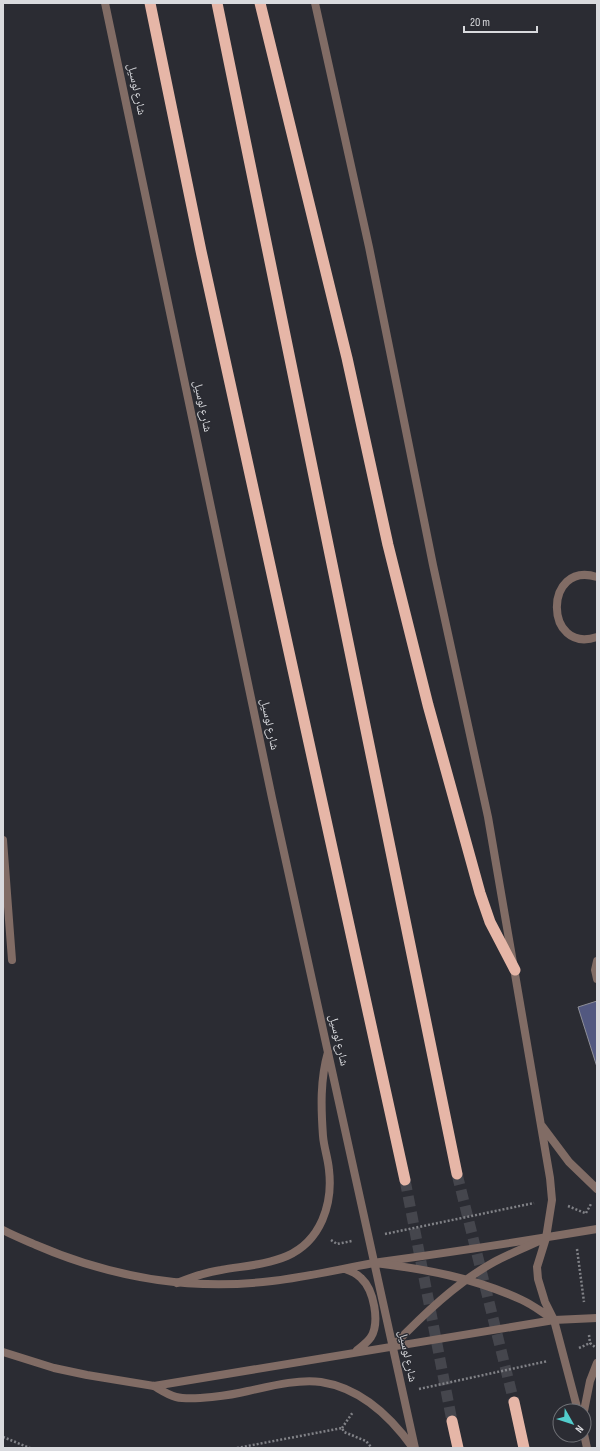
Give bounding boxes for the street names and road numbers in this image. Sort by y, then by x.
street label: شارع لوسيل [124,62,149,116]
street label: شارع لوسيل [190,379,215,433]
street label: شارع لوسيل [257,697,282,751]
street label: شارع لوسيل [325,1013,352,1067]
street label: شارع لوسيل [395,1329,420,1383]

